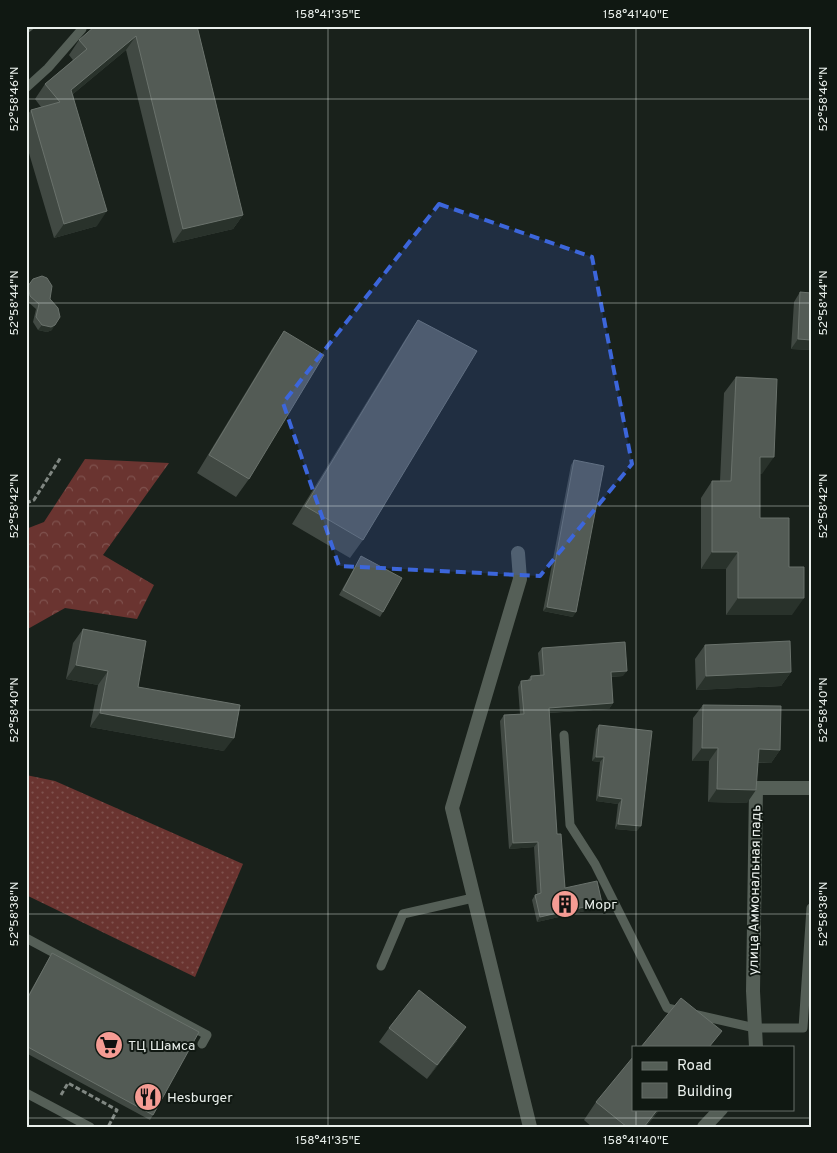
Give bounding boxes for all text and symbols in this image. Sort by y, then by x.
text: 158°41'35"E [295,7,361,23]
text: 158°41'40"E [603,7,669,23]
text: 52°58'46"N [7,67,23,131]
text: 52°58'46"N [816,67,832,131]
text: 52°58'44"N [7,270,23,336]
text: 52°58'44"N [816,270,832,336]
text: 52°58'42"N [7,473,23,539]
text: 52°58'42"N [816,473,832,539]
text: 52°58'40"N [7,677,23,743]
text: 52°58'40"N [816,677,832,743]
street label: улица Аммональная падь [746,805,765,975]
text: 52°58'38"N [7,882,23,946]
text: 52°58'38"N [816,882,832,946]
building icon: Морг [550,889,580,919]
place label: Морг [584,897,617,914]
supermarket icon: ТЦ Шамса [94,1030,124,1060]
place label: ТЦ Шамса [128,1038,195,1055]
legend [632,1046,794,1110]
text: Road [677,1057,712,1076]
restaurant icon: Hesburger [133,1082,163,1112]
text: Building [677,1083,732,1102]
place label: Hesburger [167,1090,233,1107]
text: 158°41'35"E [295,1133,361,1149]
text: 158°41'40"E [603,1133,669,1149]

